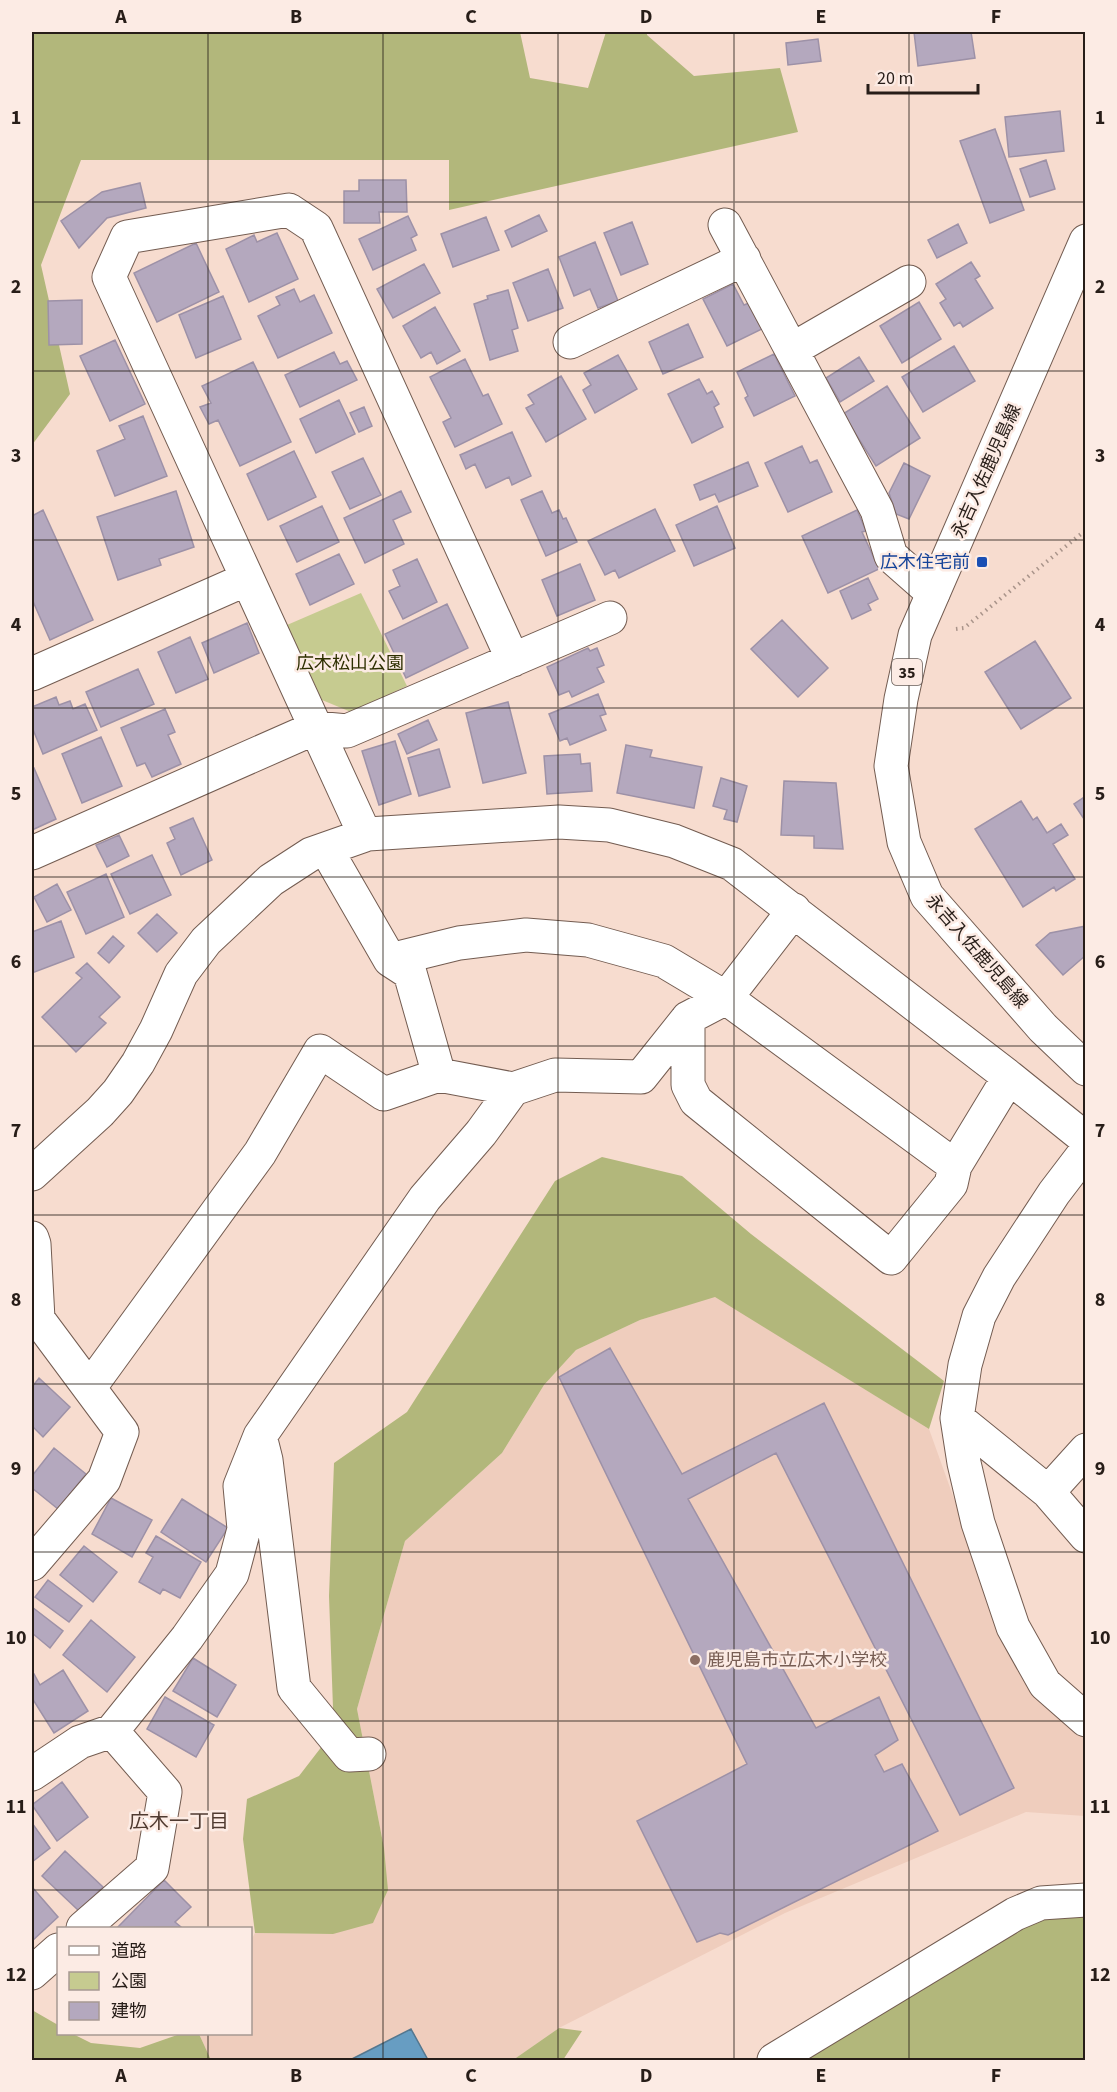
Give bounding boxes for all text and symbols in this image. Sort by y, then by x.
text: A [114,3,127,31]
text: B [290,3,302,31]
text: C [465,3,477,31]
text: D [640,3,652,31]
text: E [816,3,826,31]
text: F [991,3,1001,31]
scale bar [868,57,978,95]
text: 20 m [877,66,913,91]
text: 1 [11,104,21,132]
text: 1 [1095,104,1105,132]
text: 2 [11,273,21,301]
text: 2 [1095,273,1105,301]
street label: 永吉入佐鹿児島線 [946,400,1027,542]
text: 3 [11,442,21,470]
text: 3 [1095,442,1105,470]
place label: 広木住宅前 [880,550,970,575]
marker: 広木住宅前 [975,555,989,569]
text: 4 [11,611,22,639]
text: 4 [1095,611,1106,639]
park label: 広木松山公園 [296,651,404,676]
road number: 35 [892,659,922,685]
text: 5 [11,780,21,808]
text: 5 [1095,780,1105,808]
street label: 永吉入佐鹿児島線 [920,889,1033,1014]
text: 6 [11,948,21,976]
text: 6 [1095,948,1105,976]
text: 7 [11,1117,21,1145]
text: 7 [1095,1117,1105,1145]
text: 8 [11,1286,21,1314]
text: 8 [1095,1286,1105,1314]
text: 9 [11,1455,21,1483]
text: 9 [1095,1455,1105,1483]
text: 10 [5,1624,27,1652]
text: 10 [1089,1624,1111,1652]
place label: 鹿児島市立広木小学校 [707,1648,887,1673]
marker: 鹿児島市立広木小学校 [688,1653,702,1667]
text: 11 [5,1793,27,1821]
text: 11 [1089,1793,1111,1821]
district label: 広木一丁目 [129,1808,229,1836]
legend [57,1927,252,2035]
text: 道路 [111,1939,147,1964]
text: 12 [5,1961,27,1989]
text: 12 [1089,1961,1111,1989]
text: 公園 [111,1969,147,1994]
text: 建物 [111,1999,147,2024]
text: A [114,2062,127,2090]
text: B [290,2062,302,2090]
text: C [465,2062,477,2090]
text: D [640,2062,652,2090]
text: E [816,2062,826,2090]
text: F [991,2062,1001,2090]

